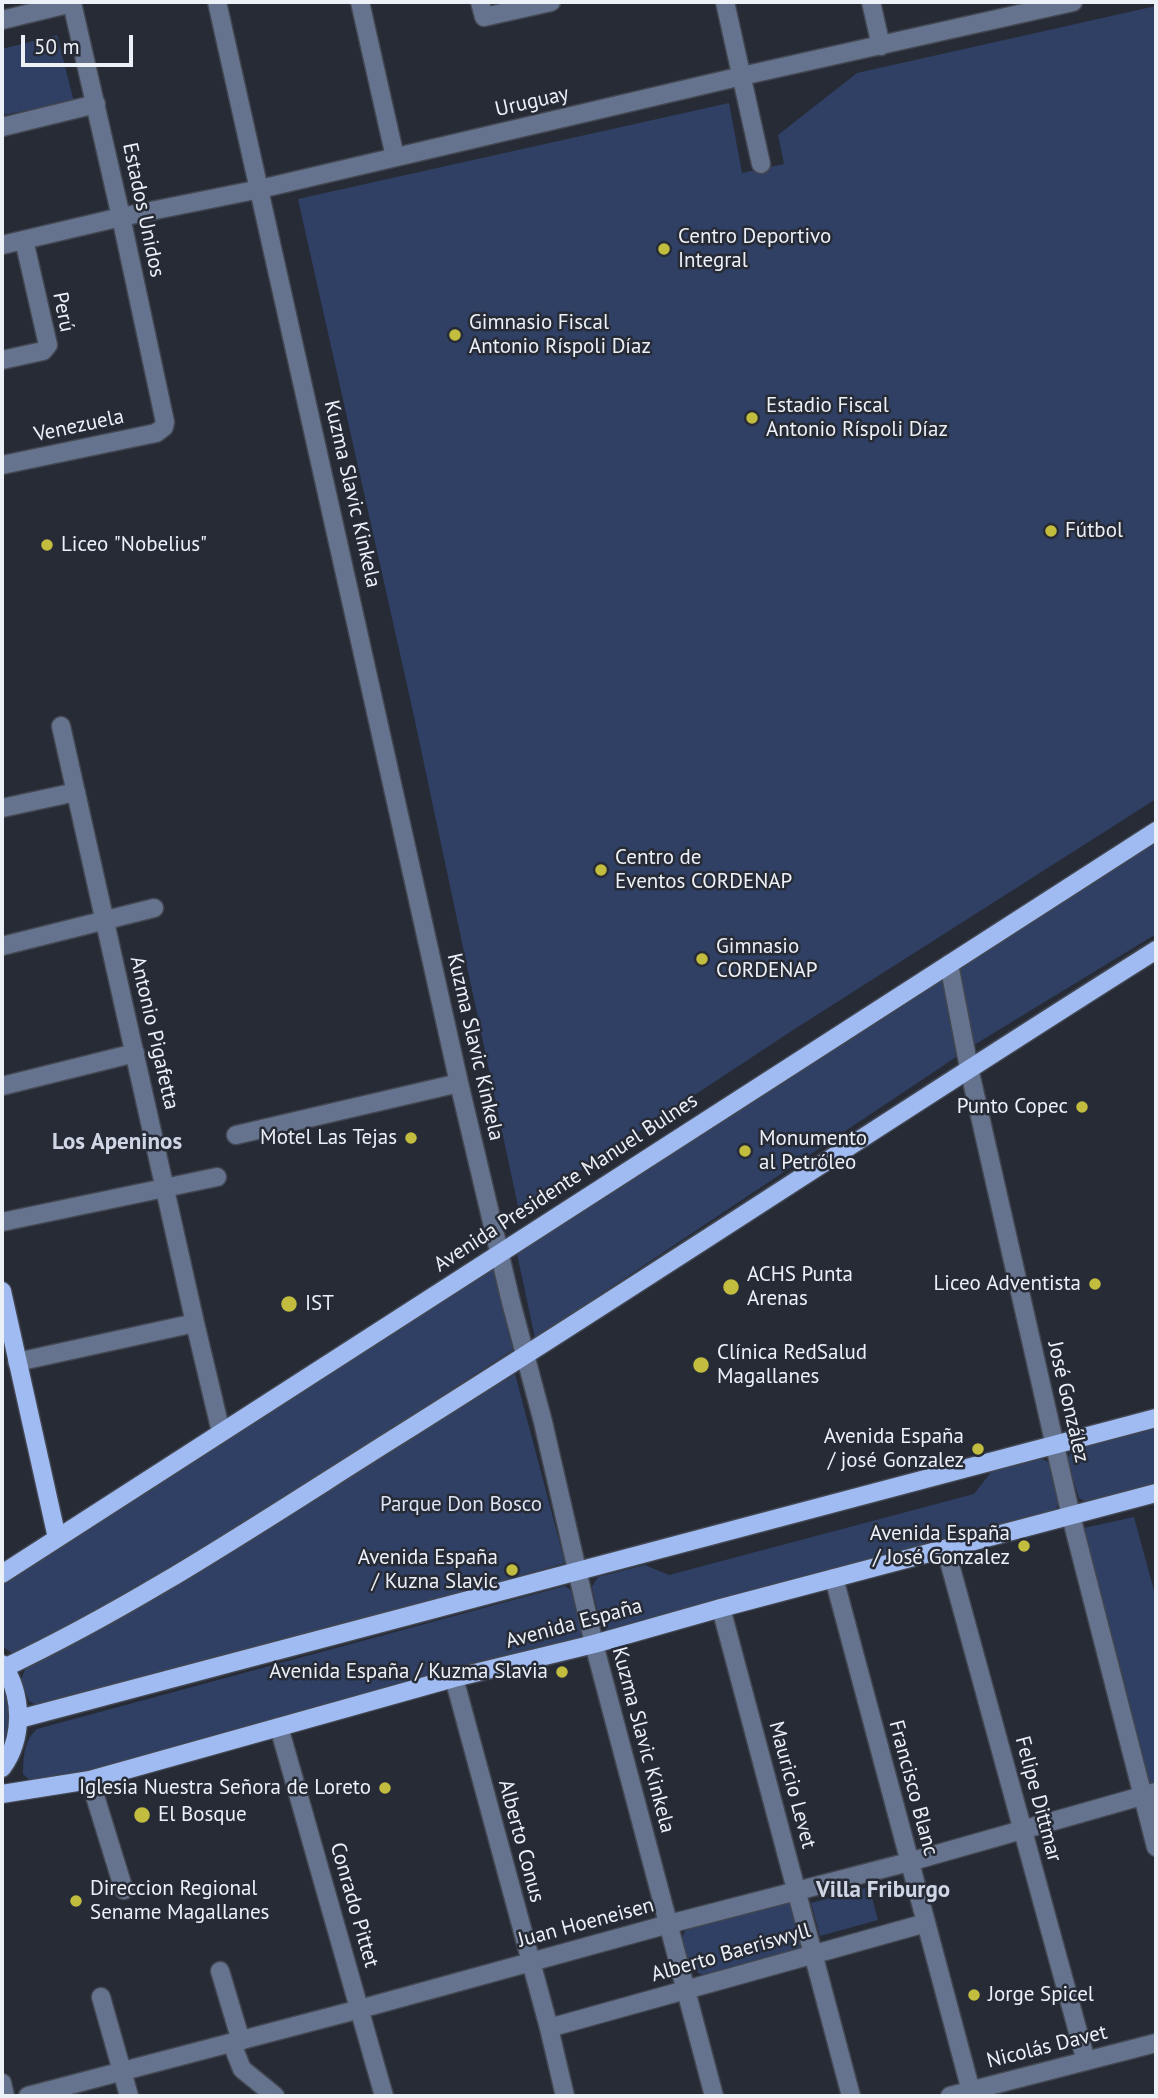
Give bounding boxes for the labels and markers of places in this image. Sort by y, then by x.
place label: Centro Deportivo Integral [678,224,831,274]
marker: Centro Deportivo Integral [656,241,672,257]
place label: Gimnasio Fiscal Antonio Ríspoli Díaz [469,310,651,360]
marker: Gimnasio Fiscal Antonio Ríspoli Díaz [447,327,463,343]
place label: Estadio Fiscal Antonio Ríspoli Díaz [766,393,948,443]
marker: Estadio Fiscal Antonio Ríspoli Díaz [744,410,760,426]
place label: Fútbol [1065,518,1123,544]
marker: Fútbol [1043,523,1059,539]
place label: Liceo "Nobelius" [61,532,207,558]
marker: Liceo "Nobelius" [39,537,55,553]
place label: Centro de Eventos CORDENAP [615,845,792,895]
marker: Centro de Eventos CORDENAP [593,862,609,878]
place label: Gimnasio CORDENAP [716,934,817,984]
marker: Gimnasio CORDENAP [694,951,710,967]
place label: Punto Copec [957,1094,1068,1120]
marker: Punto Copec [1074,1099,1090,1115]
place label: Motel Las Tejas [260,1125,397,1151]
place label: Monumento al Petróleo [759,1126,867,1176]
marker: Motel Las Tejas [403,1130,419,1146]
marker: Monumento al Petróleo [737,1143,753,1159]
place label: ACHS Punta Arenas [747,1262,853,1312]
place label: Liceo Adventista [933,1271,1081,1297]
marker: Liceo Adventista [1087,1276,1103,1292]
marker: ACHS Punta Arenas [721,1277,741,1297]
place label: IST [305,1291,334,1317]
marker: IST [279,1294,299,1314]
place label: Clínica RedSalud Magallanes [717,1340,867,1390]
marker: Clínica RedSalud Magallanes [691,1355,711,1375]
place label: Avenida España / josé Gonzalez [824,1424,964,1474]
marker: Avenida España / josé Gonzalez [970,1441,986,1457]
place label: Avenida España / José Gonzalez [870,1521,1010,1571]
marker: Avenida España / José Gonzalez [1016,1538,1032,1554]
place label: Avenida España / Kuzna Slavic [358,1545,498,1595]
marker: Avenida España / Kuzna Slavic [504,1562,520,1578]
place label: Avenida España / Kuzma Slavia [269,1659,548,1685]
marker: Avenida España / Kuzma Slavia [554,1664,570,1680]
place label: Iglesia Nuestra Señora de Loreto [79,1775,371,1801]
marker: Iglesia Nuestra Señora de Loreto [377,1780,393,1796]
place label: El Bosque [158,1802,247,1828]
marker: El Bosque [132,1805,152,1825]
place label: Direccion Regional Sename Magallanes [90,1876,269,1926]
marker: Direccion Regional Sename Magallanes [68,1893,84,1909]
place label: Jorge Spicel [988,1982,1094,2008]
marker: Jorge Spicel [966,1987,982,2003]

